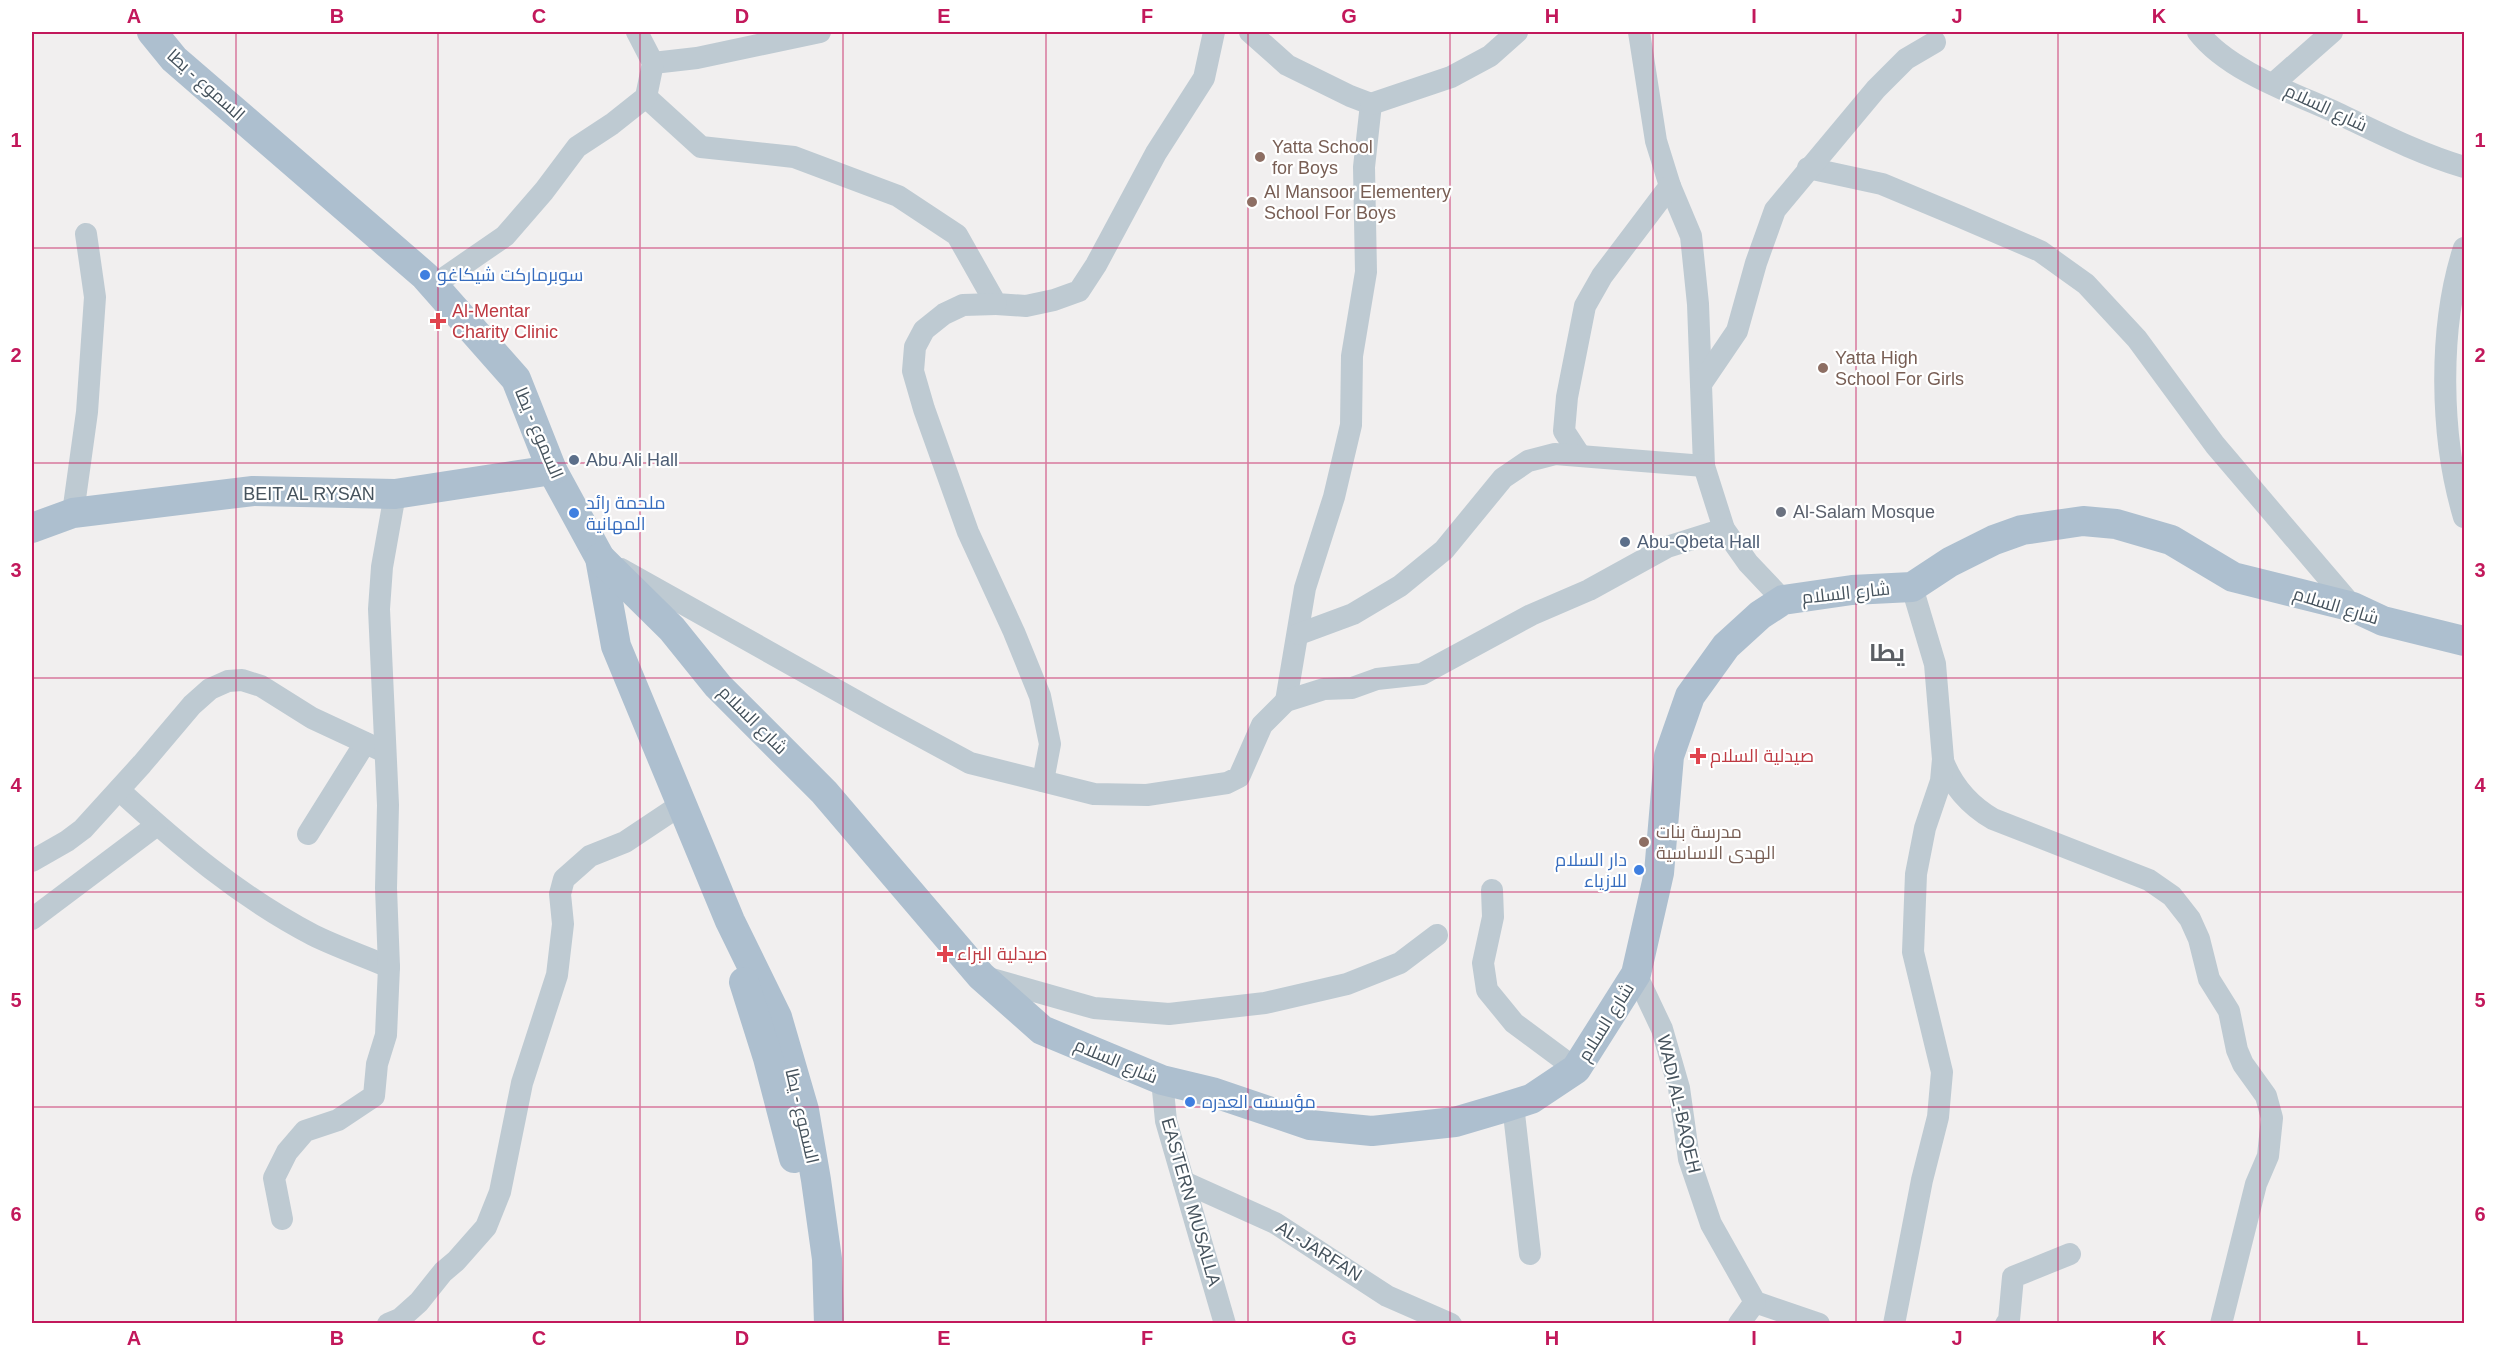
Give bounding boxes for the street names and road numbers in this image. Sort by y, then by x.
street label: السموع - يطا [162,45,249,126]
street label: شارع السلام [2281,80,2370,138]
street label: السموع - يطا [509,384,567,482]
street label: BEIT AL RYSAN [243,484,375,504]
street label: شارع السلام [1801,578,1891,610]
street label: شارع السلام [2290,583,2381,630]
street label: شارع السلام [713,682,791,760]
street label: شارع السلام [1574,979,1640,1066]
street label: WADI AL-BAQEH [1653,1033,1705,1175]
street label: شارع السلام [1071,1035,1161,1089]
street label: السموع - يطا [779,1066,823,1166]
street label: EASTERN MUSALLA [1157,1116,1225,1288]
street label: AL-JARFAN [1273,1217,1365,1285]

